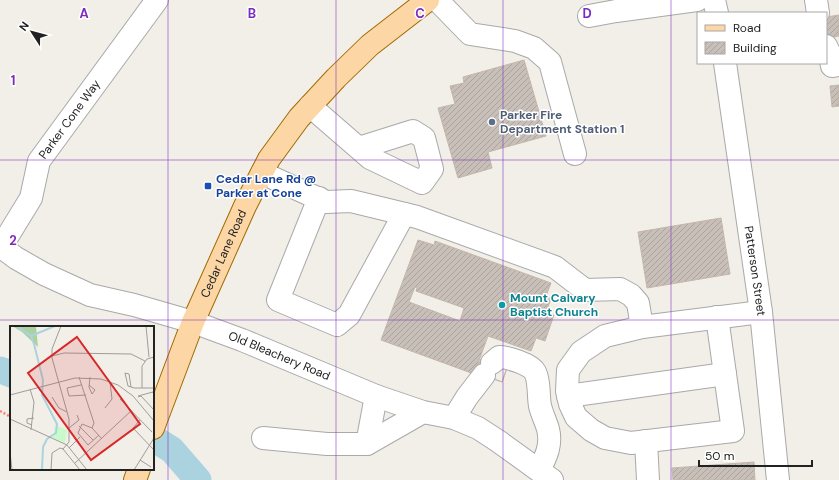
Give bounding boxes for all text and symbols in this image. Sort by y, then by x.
text: A [79,5,89,22]
text: B [248,5,256,22]
text: C [415,5,425,22]
text: D [582,5,592,22]
north arrow [12,12,52,52]
legend [697,12,827,64]
text: N [16,19,32,33]
text: Road [733,20,761,36]
text: Building [733,40,777,56]
text: 1 [11,72,15,89]
street label: Parker Cone Way [35,76,104,162]
place label: Parker Fire Department Station 1 [500,107,624,137]
marker: Parker Fire Department Station 1 [487,117,497,127]
place label: Cedar Lane Rd @ Parker at Cone [216,171,316,201]
marker: Cedar Lane Rd @ Parker at Cone [203,181,213,191]
street label: Cedar Lane Road [197,207,250,300]
street label: Patterson Street [741,225,769,317]
text: 2 [9,232,17,249]
place label: Mount Calvary Baptist Church [510,290,598,320]
marker: Mount Calvary Baptist Church [497,300,507,310]
inset map [10,326,154,470]
street label: Old Bleachery Road [226,328,333,384]
scale bar [699,442,812,468]
text: 50 m [705,448,734,464]

